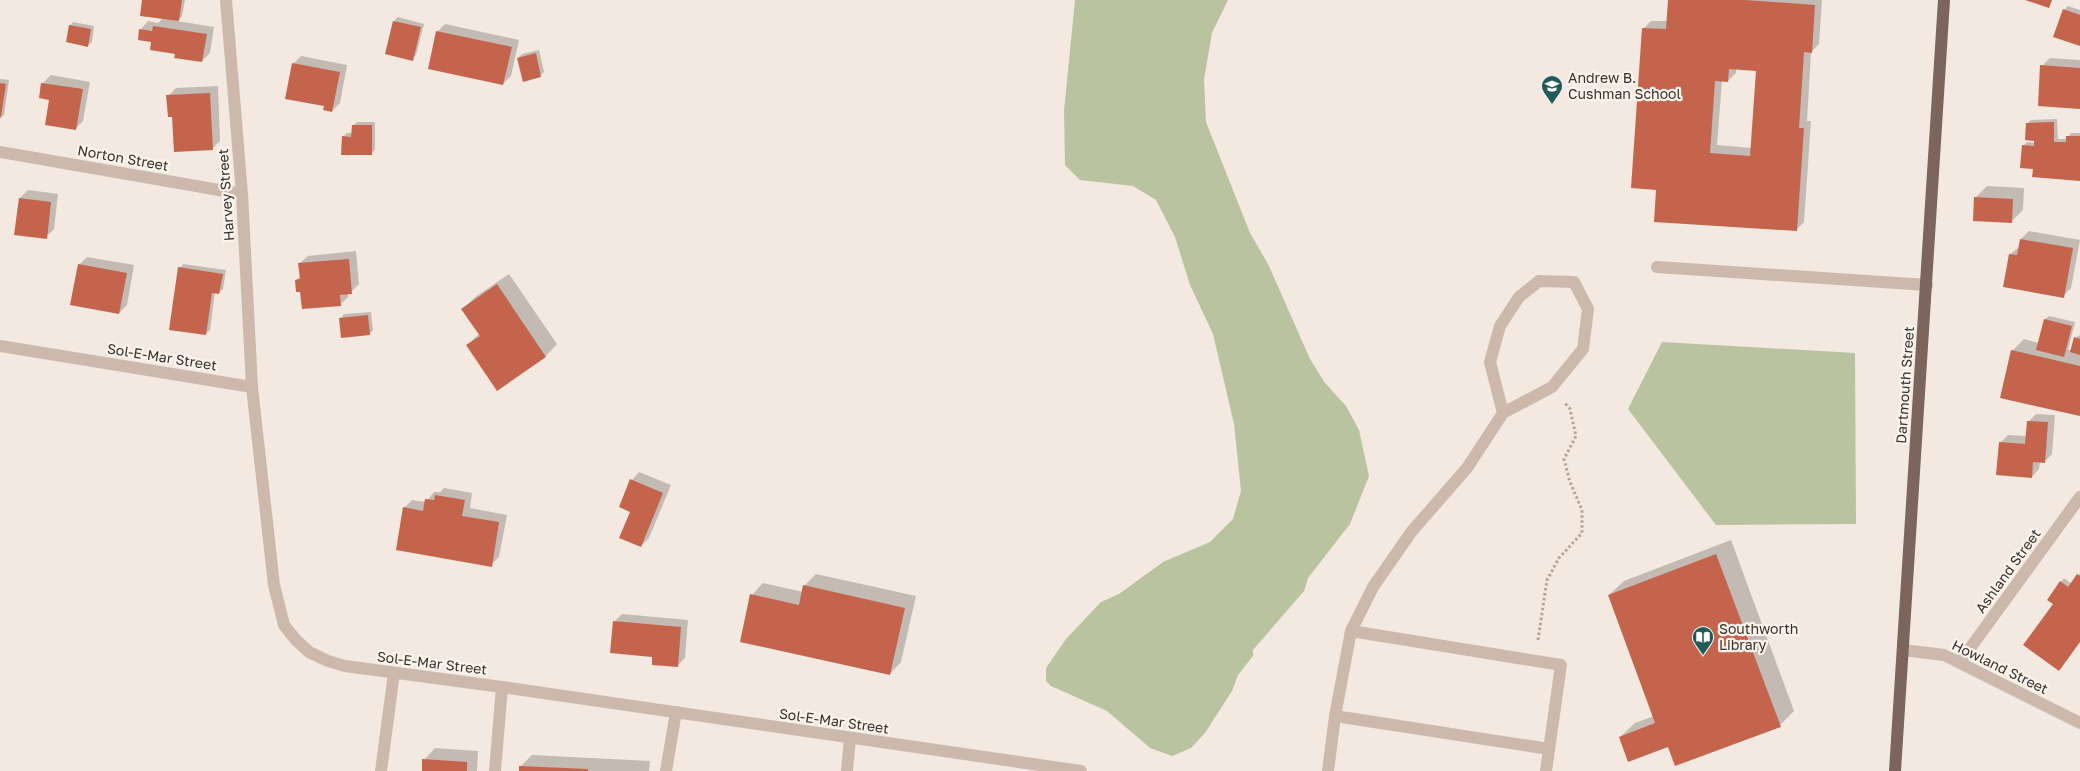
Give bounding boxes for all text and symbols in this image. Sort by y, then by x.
place label: Andrew B. Cushman School [1568,69,1681,102]
school or university icon: Andrew B. Cushman School [1540,74,1564,105]
street label: Norton Street [76,141,170,174]
street label: Harvey Street [214,148,237,242]
street label: Dartmouth Street [1892,326,1917,444]
street label: Sol-E-Mar Street [106,339,218,374]
street label: Ashland Street [1971,525,2044,616]
place label: Southworth Library [1719,620,1798,653]
library icon: Southworth Library [1691,625,1715,656]
street label: Howland Street [1949,636,2051,697]
street label: Sol-E-Mar Street [376,647,488,678]
street label: Sol-E-Mar Street [778,704,890,737]

